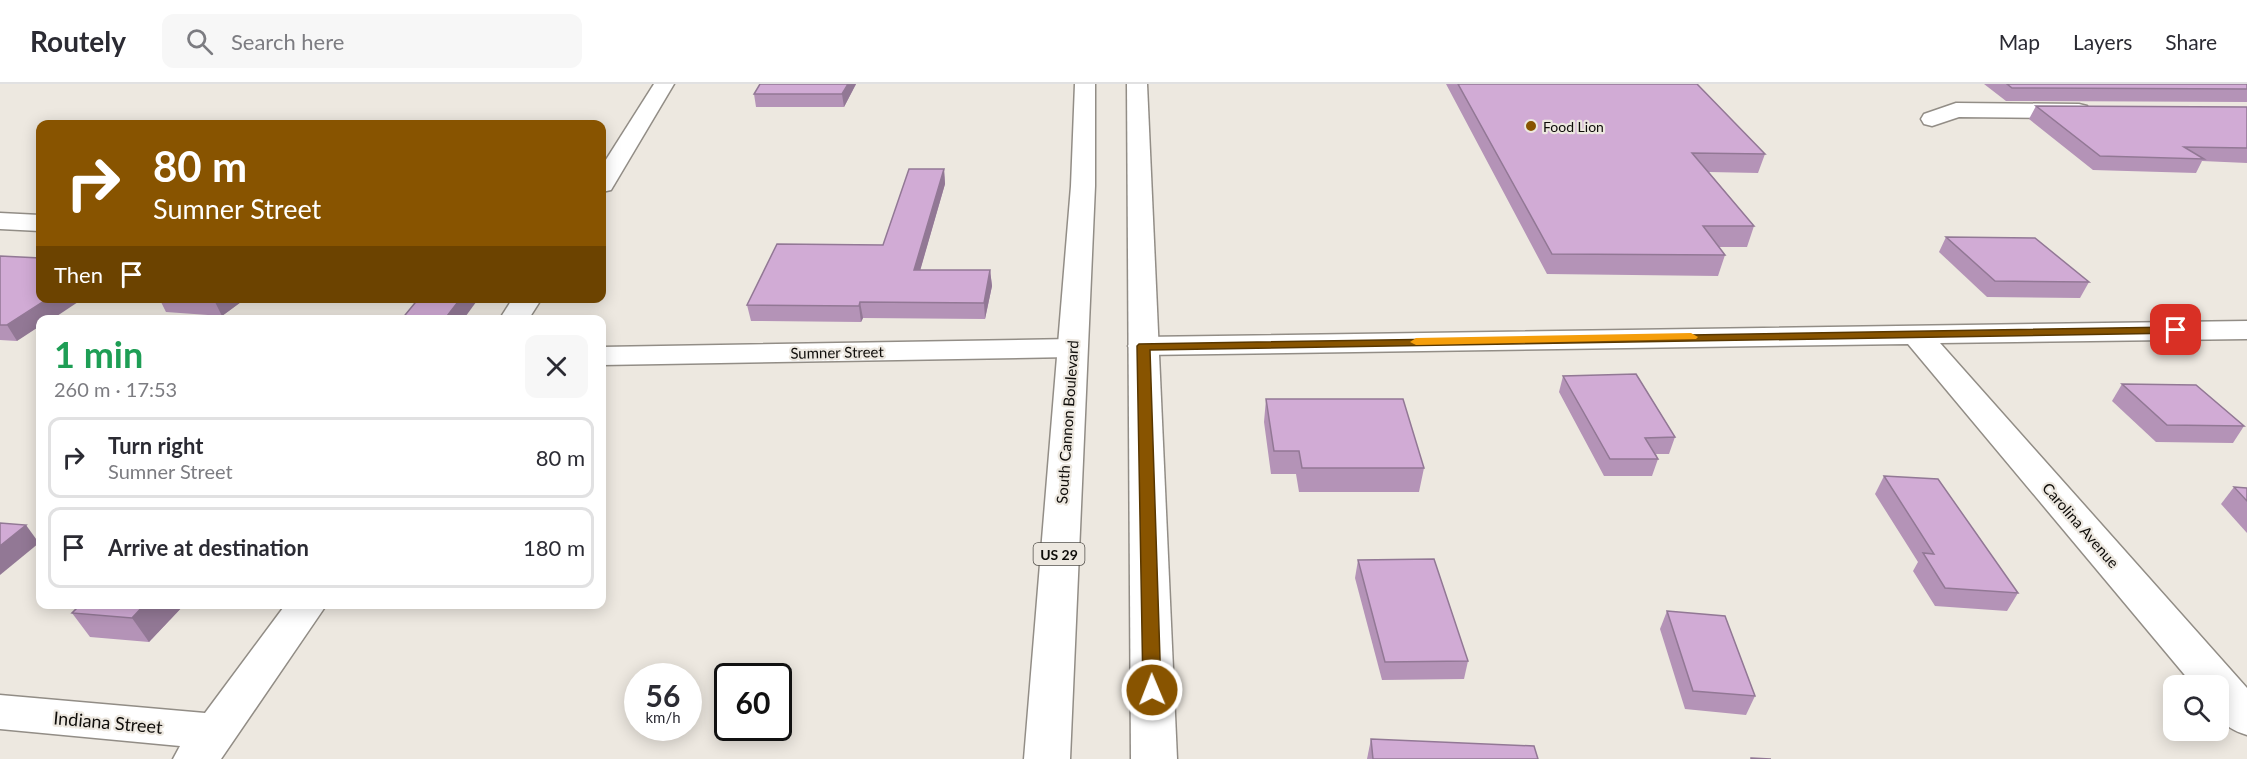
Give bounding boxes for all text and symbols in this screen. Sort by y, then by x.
search box [162,14,582,68]
text: Routely [30,24,126,58]
icon: search [183,25,216,58]
text: Search here [231,28,344,55]
text: Map [1999,29,2040,54]
text: Layers [2073,29,2132,54]
text: Share [2165,29,2217,54]
place label: Food Lion [1543,118,1604,135]
marker: Food Lion [1524,119,1538,133]
text: 80 m [153,141,247,191]
icon: right [54,144,132,222]
text: Sumner Street [153,192,321,225]
icon: arrive [115,258,148,291]
text: Then [54,261,103,288]
pin [2150,304,2201,355]
icon: arrive [2159,313,2192,346]
text: 1 min [54,332,143,376]
button: close [525,335,588,398]
street label: South Cannon Boulevard [1052,340,1082,504]
street label: Sumner Street [790,342,884,362]
text: 260 m · 17:53 [54,377,177,401]
text: Turn right [108,432,203,459]
icon: right [57,441,90,474]
text: 80 m [536,444,585,471]
text: Sumner Street [108,459,233,483]
street label: Carolina Avenue [2039,479,2123,571]
icon: arrive [57,531,90,564]
text: Arrive at destination [108,534,309,561]
text: 180 m [523,534,585,561]
road number: US 29 [1034,543,1084,565]
position arrow [1120,658,1184,722]
speed limit sign: 60 [714,663,792,741]
map controls [2163,675,2229,741]
button: search [2163,675,2229,741]
text: 56 [646,677,680,713]
street label: Indiana Street [53,706,164,738]
text: km/h [645,708,681,726]

